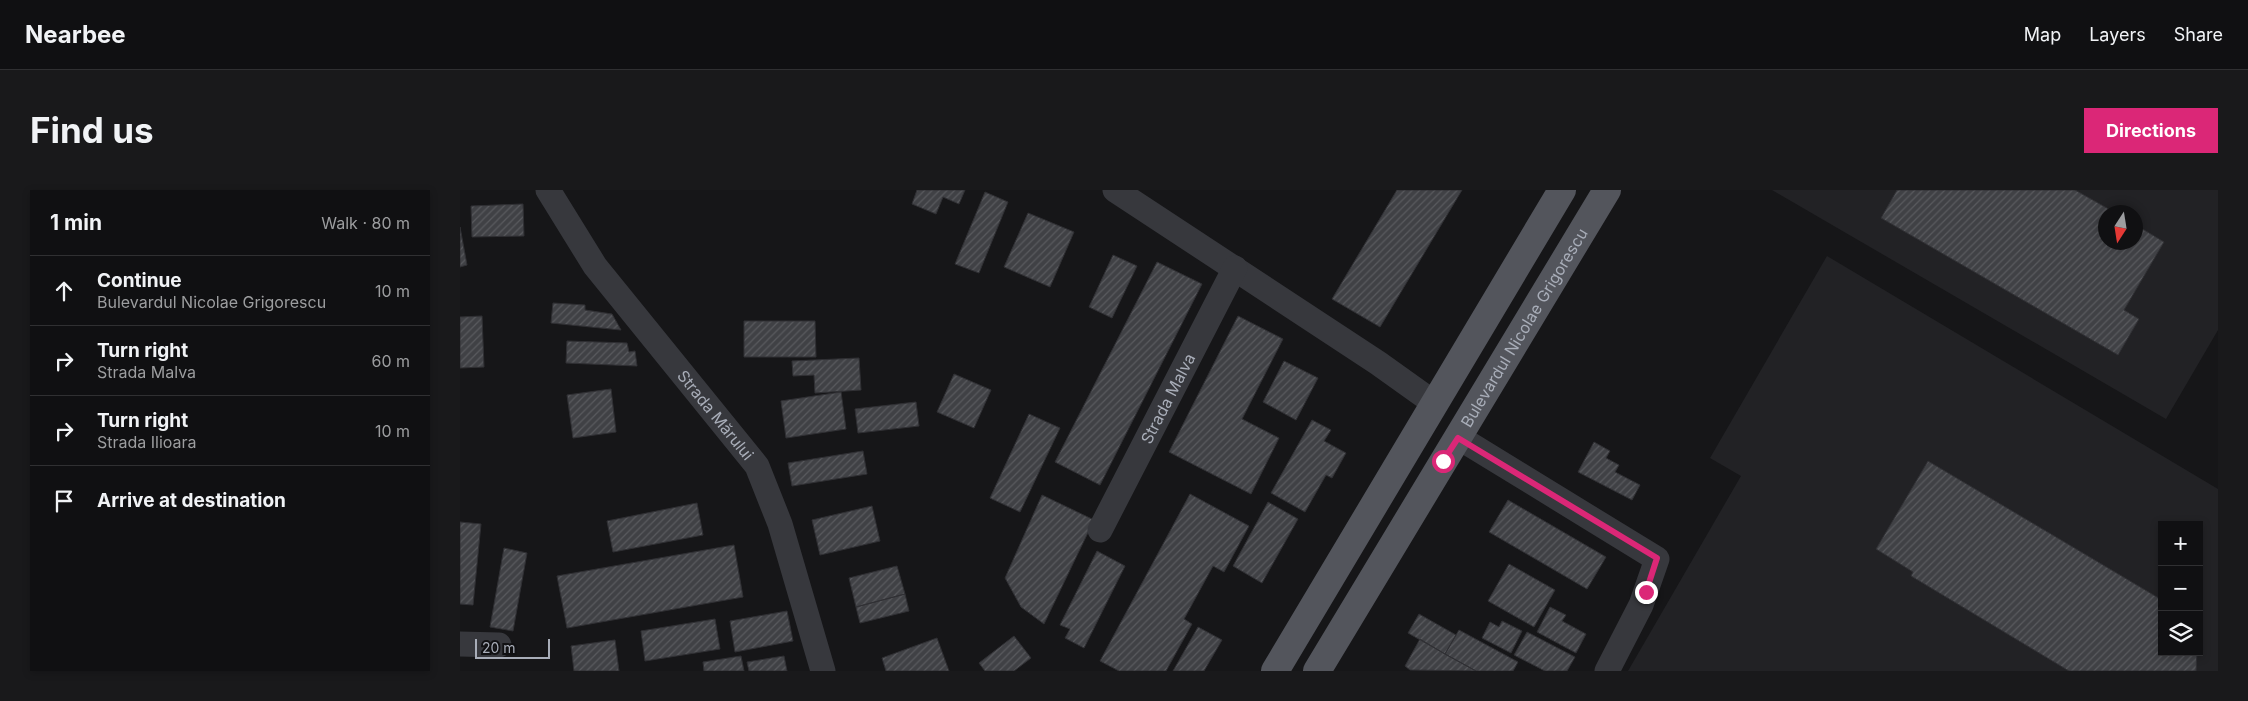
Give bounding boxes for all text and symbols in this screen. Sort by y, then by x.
text: Nearbee [25,20,126,49]
text: Map [2024,24,2061,45]
text: Layers [2089,24,2146,45]
text: Share [2174,24,2223,45]
button: Directions [2084,108,2218,153]
text: Find us [30,109,154,151]
north arrow [2098,205,2143,250]
text: 1 min [50,210,102,235]
text: Walk · 80 m [321,213,410,233]
street label: Bulevardul Nicolae Grigorescu [1456,224,1592,431]
text: Continue [97,269,182,292]
icon: ahead [50,277,78,305]
text: 10 m [375,281,410,301]
text: Bulevardul Nicolae Grigorescu [97,292,326,312]
text: Turn right [97,339,188,362]
icon: right [50,347,78,375]
street label: Strada Malva [1136,350,1199,447]
text: 60 m [371,351,410,371]
text: Strada Malva [97,362,196,382]
street label: Strada Mărului [673,366,758,464]
text: Turn right [97,409,188,432]
icon: right [50,417,78,445]
text: 10 m [375,421,410,441]
text: Strada Ilioara [97,432,197,452]
route start [1432,450,1455,473]
icon: arrive [50,487,78,515]
text: Arrive at destination [97,489,286,512]
map controls [2158,521,2203,656]
button: + [2158,521,2203,566]
button: − [2158,566,2203,611]
route end [1635,581,1658,604]
button: layers [2158,611,2203,656]
scale bar [475,636,550,659]
text: 20 m [482,639,516,656]

